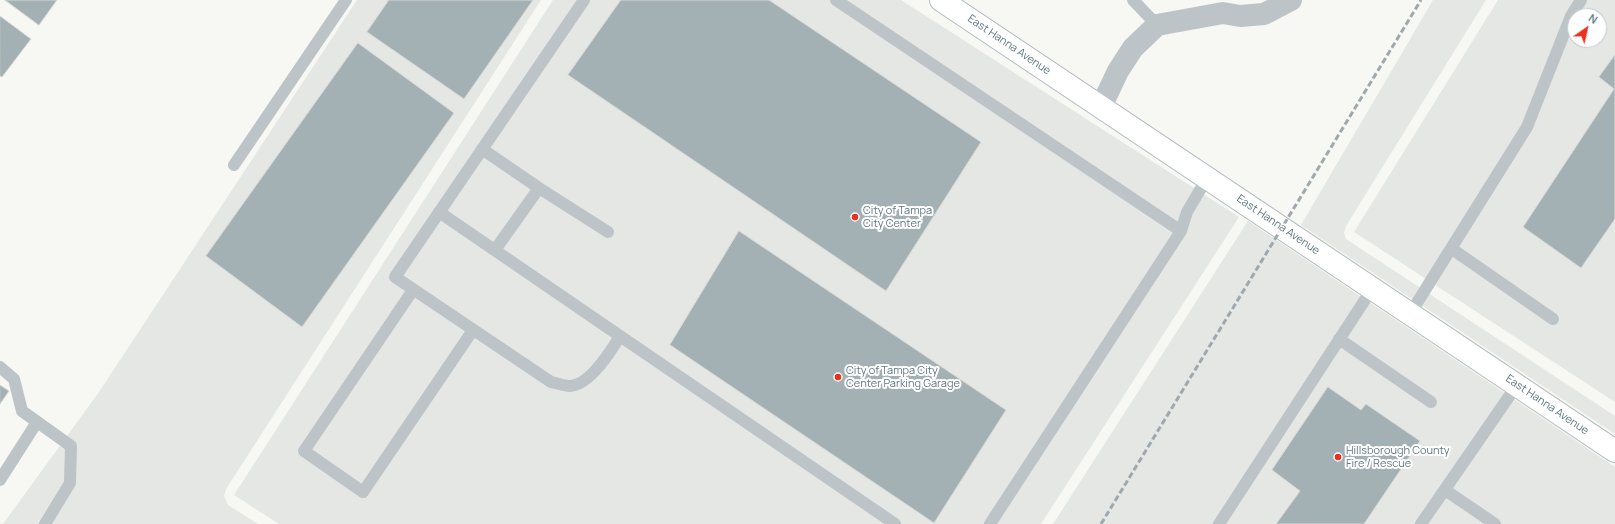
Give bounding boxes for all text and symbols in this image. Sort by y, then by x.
north arrow [1567,8,1607,48]
text: N [1586,10,1601,27]
street label: East Hanna Avenue [965,12,1053,78]
street label: East Hanna Avenue [1234,192,1322,258]
place label: City of Tampa City Center [863,204,932,230]
marker: City of Tampa City Center [850,212,860,222]
place label: City of Tampa City Center Parking Garage [846,364,960,390]
marker: City of Tampa City Center Parking Garage [833,372,843,382]
street label: East Hanna Avenue [1503,372,1591,438]
place label: Hillsborough County Fire / Rescue [1346,444,1450,470]
marker: Hillsborough County Fire / Rescue [1333,452,1343,462]

